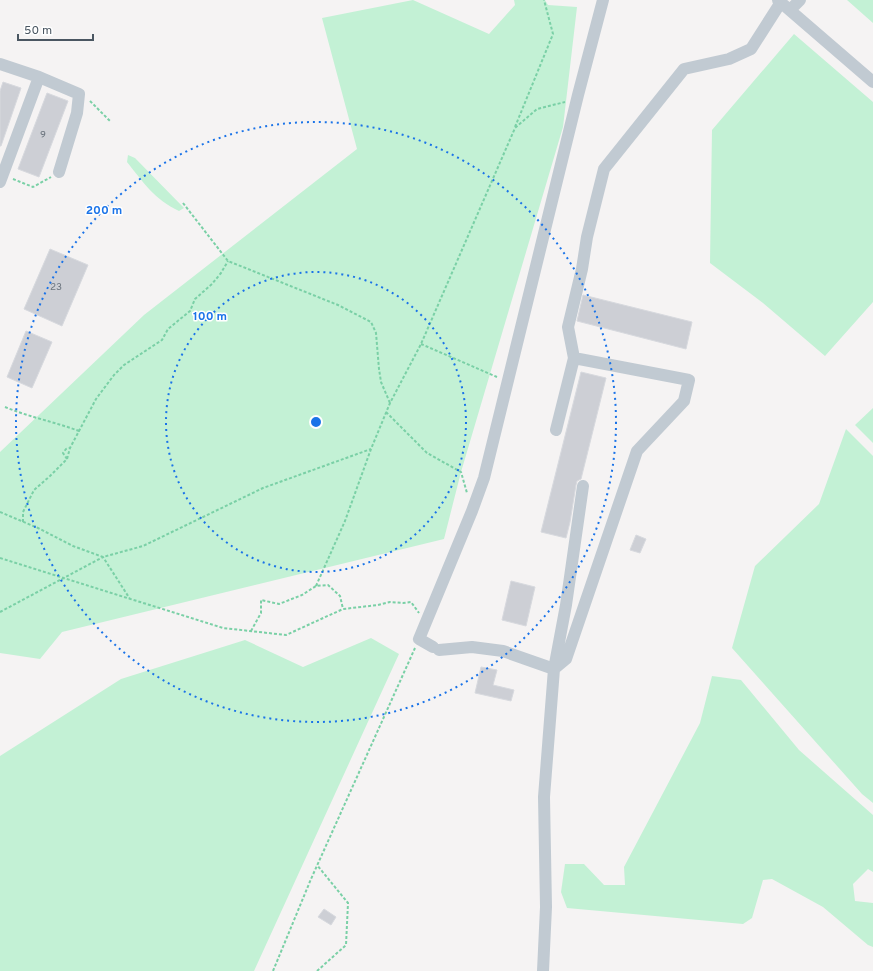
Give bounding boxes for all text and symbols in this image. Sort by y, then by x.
scale bar [18,16,93,42]
text: 50 m [24,23,52,39]
house number: 9 [40,129,46,142]
text: 200 m [86,203,122,219]
house number: 23 [50,281,62,294]
text: 100 m [193,309,227,325]
centre of rings [309,415,323,429]

